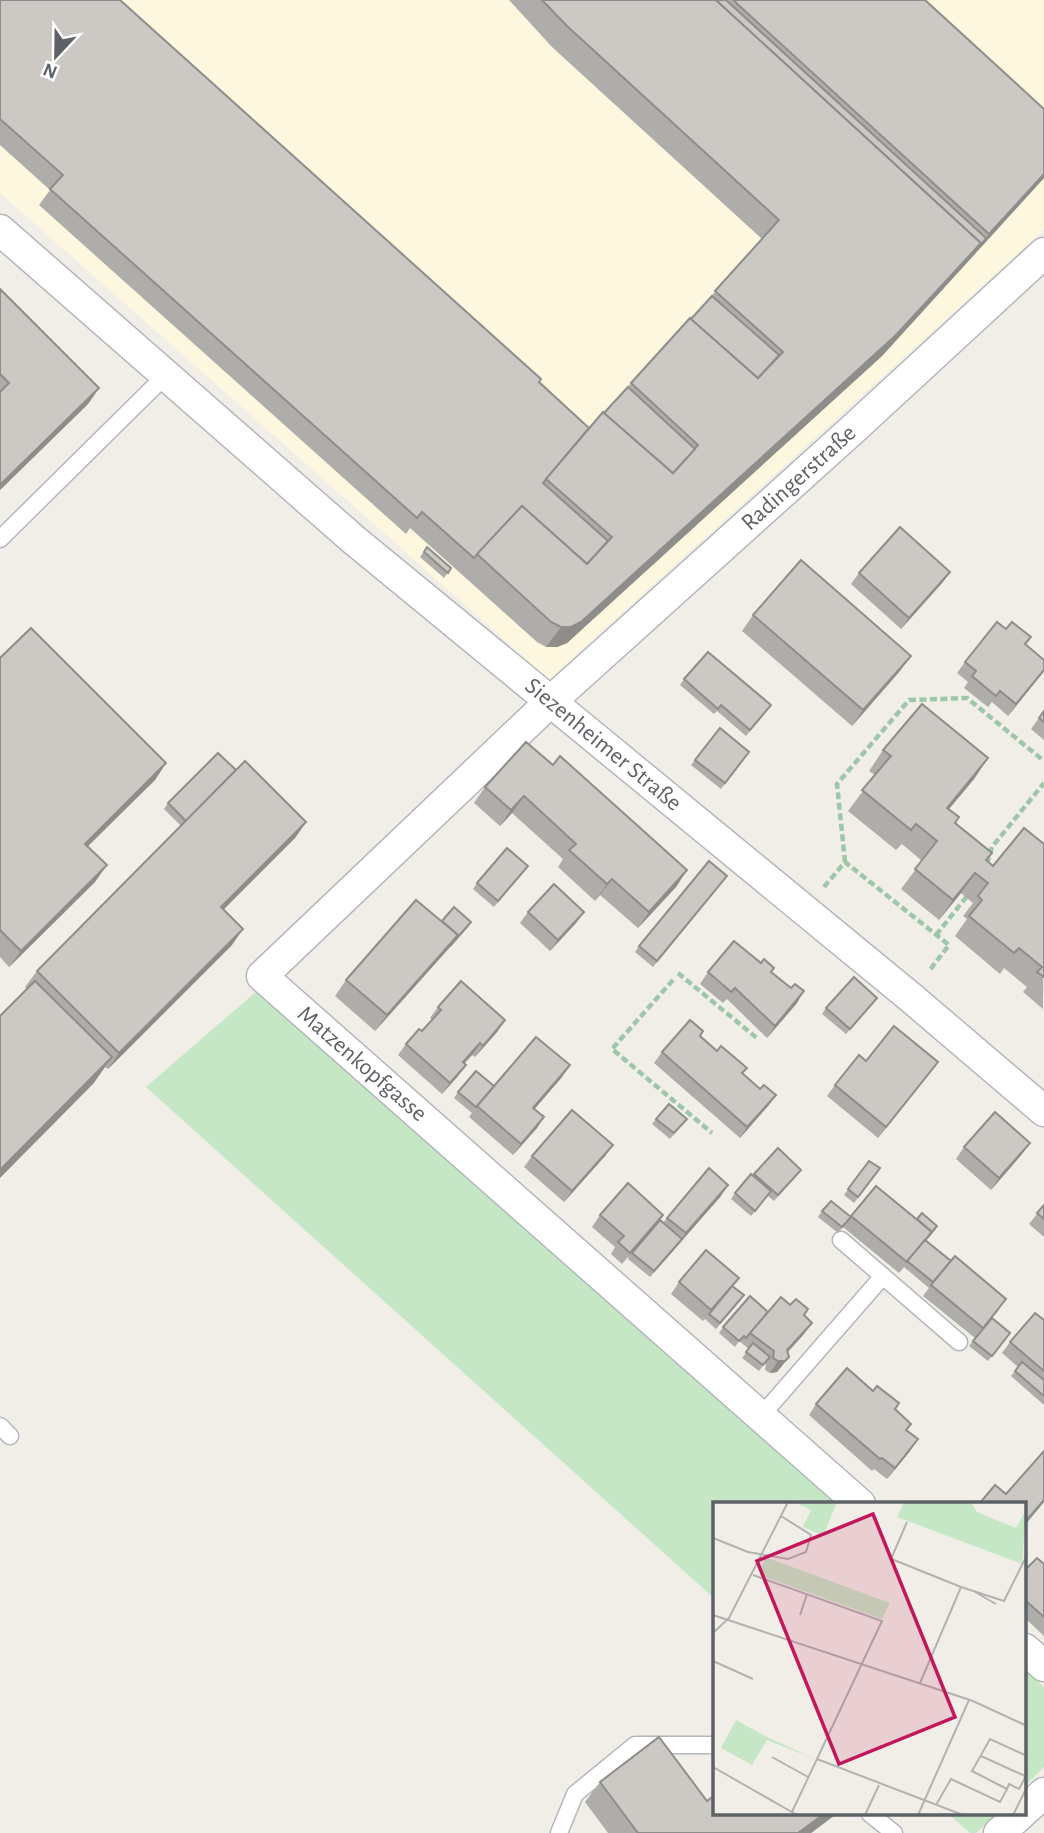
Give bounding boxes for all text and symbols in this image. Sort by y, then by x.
north arrow [21,21,91,91]
text: N [41,59,60,82]
street label: Radingerstraße [737,421,861,535]
street label: Siezenheimer Straße [520,674,686,816]
street label: Matzenkopfgasse [293,1002,431,1126]
inset map [713,1502,1026,1815]

